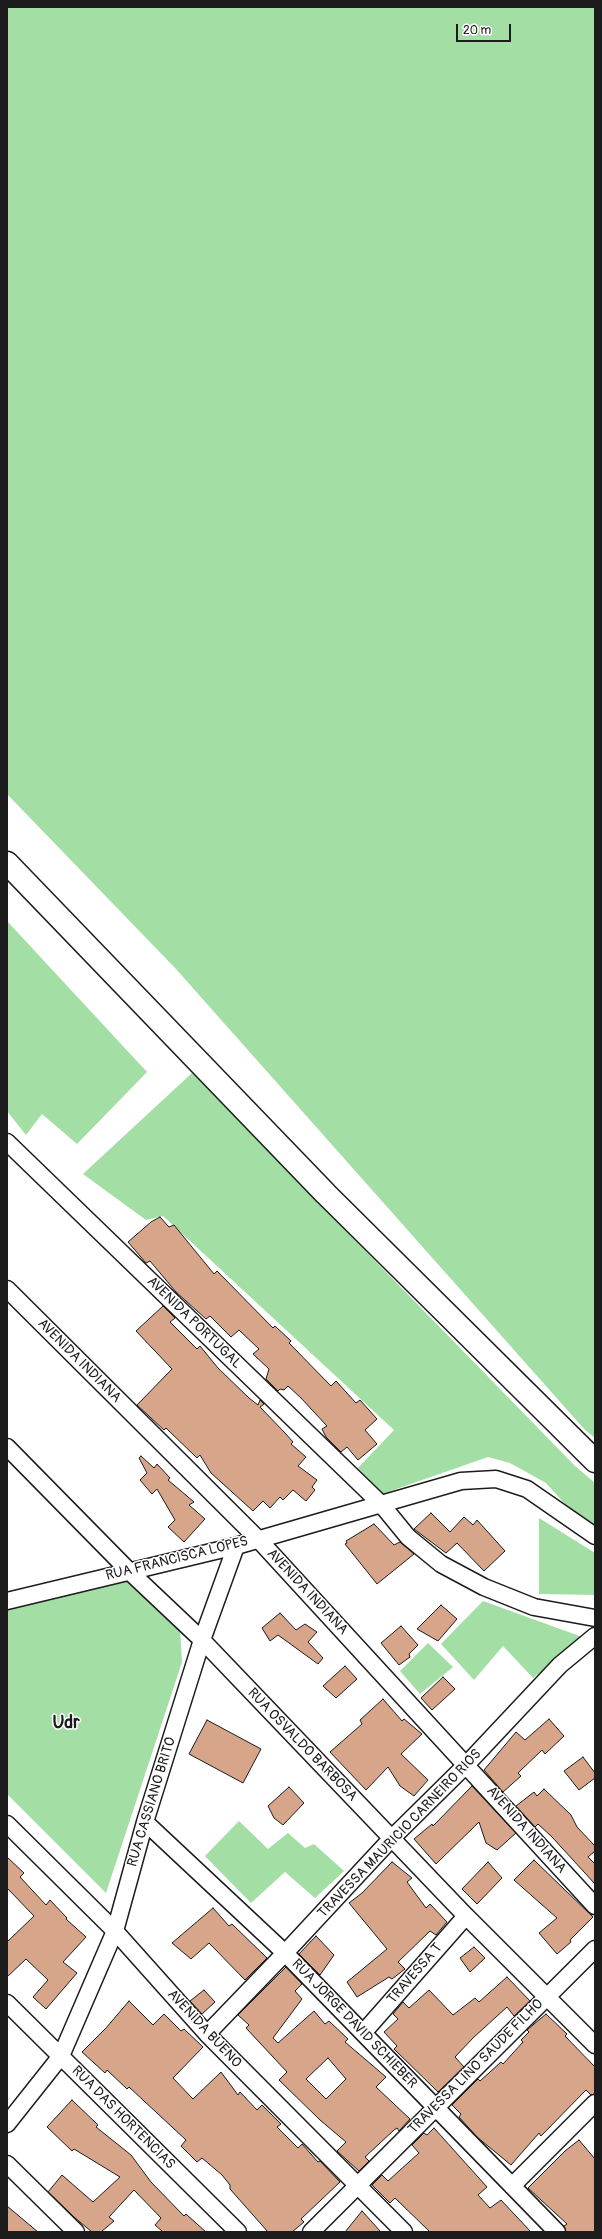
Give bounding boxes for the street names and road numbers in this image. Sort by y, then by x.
street label: AVENIDA PORTUGAL [143,1273,245,1373]
street label: AVENIDA INDIANA [34,1316,124,1406]
street label: RUA FRANCISCA LOPES [104,1533,250,1585]
street label: AVENIDA INDIANA [263,1546,351,1638]
street label: RUA OSVALDO BARBOSA [244,1685,360,1805]
street label: RUA CASSIANO BRITO [124,1735,180,1869]
street label: TRAVESSA MAURICIO CARNEIRO RIOS [315,1746,485,1922]
street label: AVENIDA INDIANA [483,1783,569,1877]
street label: TRAVESSA T [384,1940,446,2008]
street label: RUA JORGE DAVID SCHIEBER [288,1956,420,2092]
street label: AVENIDA BUENO [164,1986,244,2072]
street label: TRAVESSA LINO SAUDE FILHO [405,1996,547,2138]
street label: RUA DAS HORTENCIAS [68,2063,178,2173]

